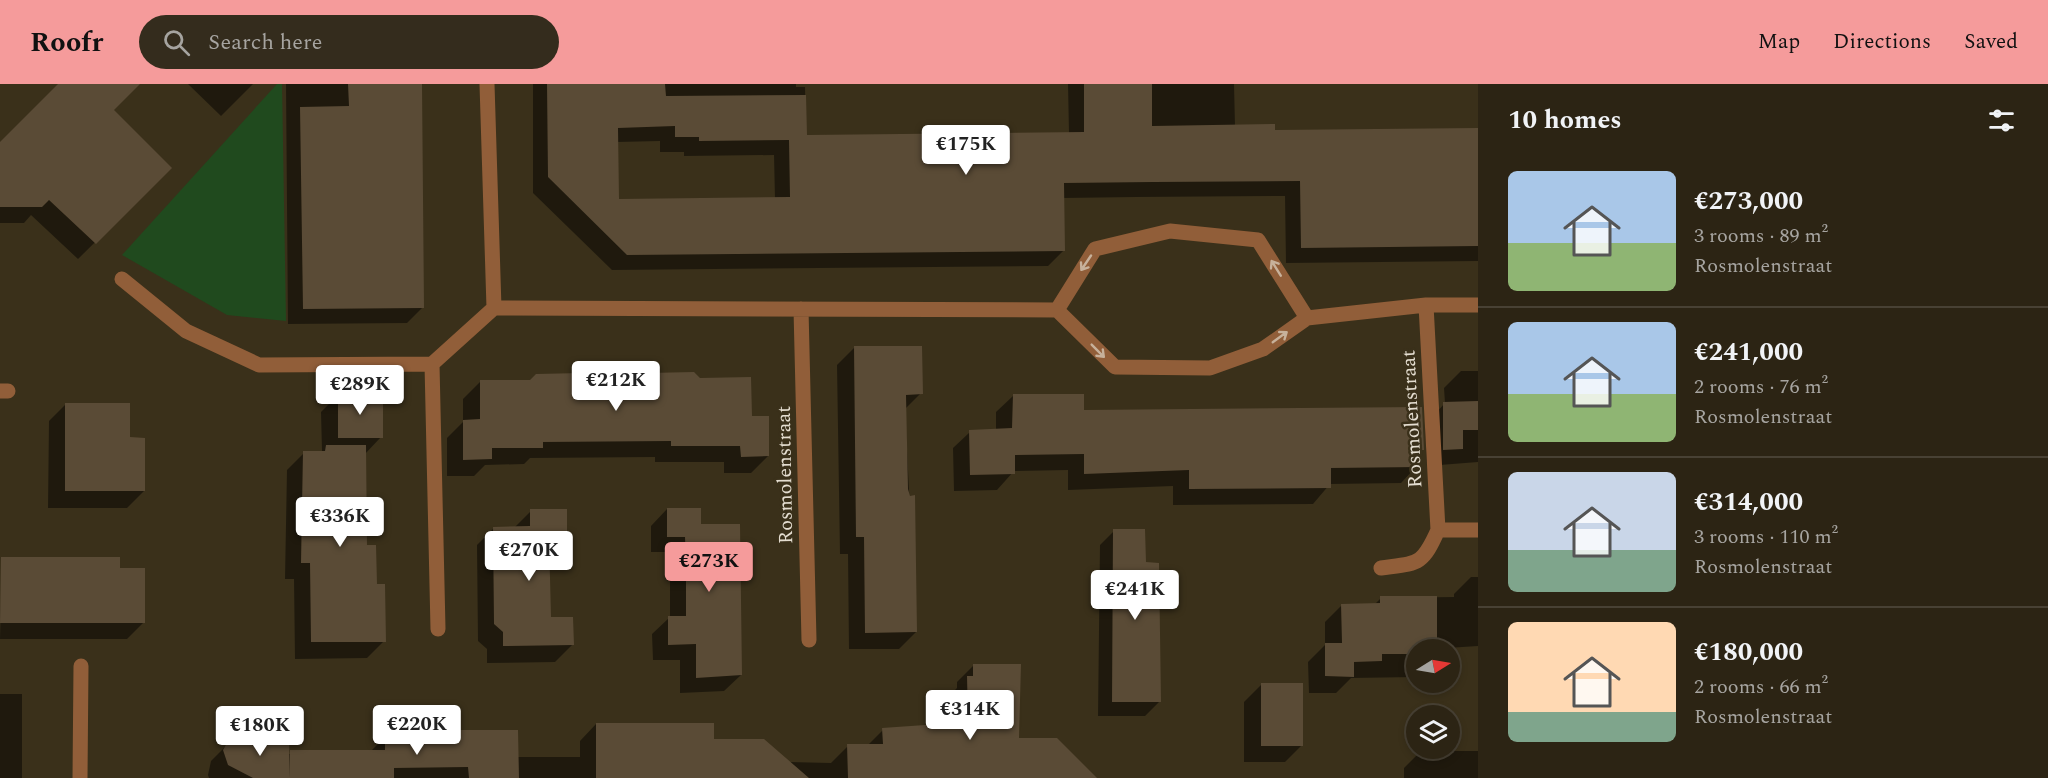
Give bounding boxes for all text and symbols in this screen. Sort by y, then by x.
search box [139,15,559,69]
text: Roofr [30,21,103,64]
icon: search [160,26,193,59]
text: Search here [208,26,322,59]
text: Map [1758,26,1800,58]
text: Directions [1833,26,1931,58]
text: Saved [1964,26,2018,58]
text: 10 homes [1508,100,1622,140]
icon: filters [1985,104,2018,137]
pin: €175K [924,125,1008,176]
text: €175K [936,129,996,159]
text: €273,000 [1694,181,1803,221]
icon: home [1556,195,1628,267]
text: 3 rooms · 89 m² [1694,221,1828,251]
text: Rosmolenstraat [1694,251,1832,281]
one-way arrow [1079,255,1092,272]
one-way arrow [1269,260,1281,277]
one-way arrow [1271,331,1287,344]
text: €241,000 [1694,332,1803,372]
one-way arrow [1091,343,1106,358]
icon: home [1556,346,1628,418]
street label: Rosmolenstraat [1393,349,1431,489]
pin: €212K [574,361,658,412]
pin: €289K [318,365,402,416]
text: €212K [586,365,646,395]
text: €289K [330,369,390,399]
text: 2 rooms · 76 m² [1694,372,1828,402]
text: Rosmolenstraat [1694,402,1832,432]
street label: Rosmolenstraat [769,406,801,544]
text: €314,000 [1694,482,1803,522]
icon: home [1556,496,1628,568]
pin: €336K [298,497,382,548]
text: €336K [310,501,370,531]
text: 3 rooms · 110 m² [1694,522,1838,552]
pin: €270K [487,531,571,582]
text: €270K [499,535,559,565]
pin: €273K [667,542,751,593]
text: €273K [679,546,739,576]
text: Rosmolenstraat [1694,552,1832,582]
pin: €241K [1093,570,1177,621]
text: €241K [1105,574,1165,604]
text: €180,000 [1694,632,1803,672]
north arrow [1406,639,1460,693]
map controls [1406,639,1460,759]
icon: home [1556,646,1628,718]
text: 2 rooms · 66 m² [1694,672,1828,702]
pin: €314K [928,690,1012,741]
text: €314K [940,694,1000,724]
text: Rosmolenstraat [1694,702,1832,732]
pin: €220K [375,705,459,756]
button: layers [1406,705,1460,759]
pin: €180K [218,706,302,757]
text: €220K [387,709,447,739]
text: €180K [230,710,290,740]

